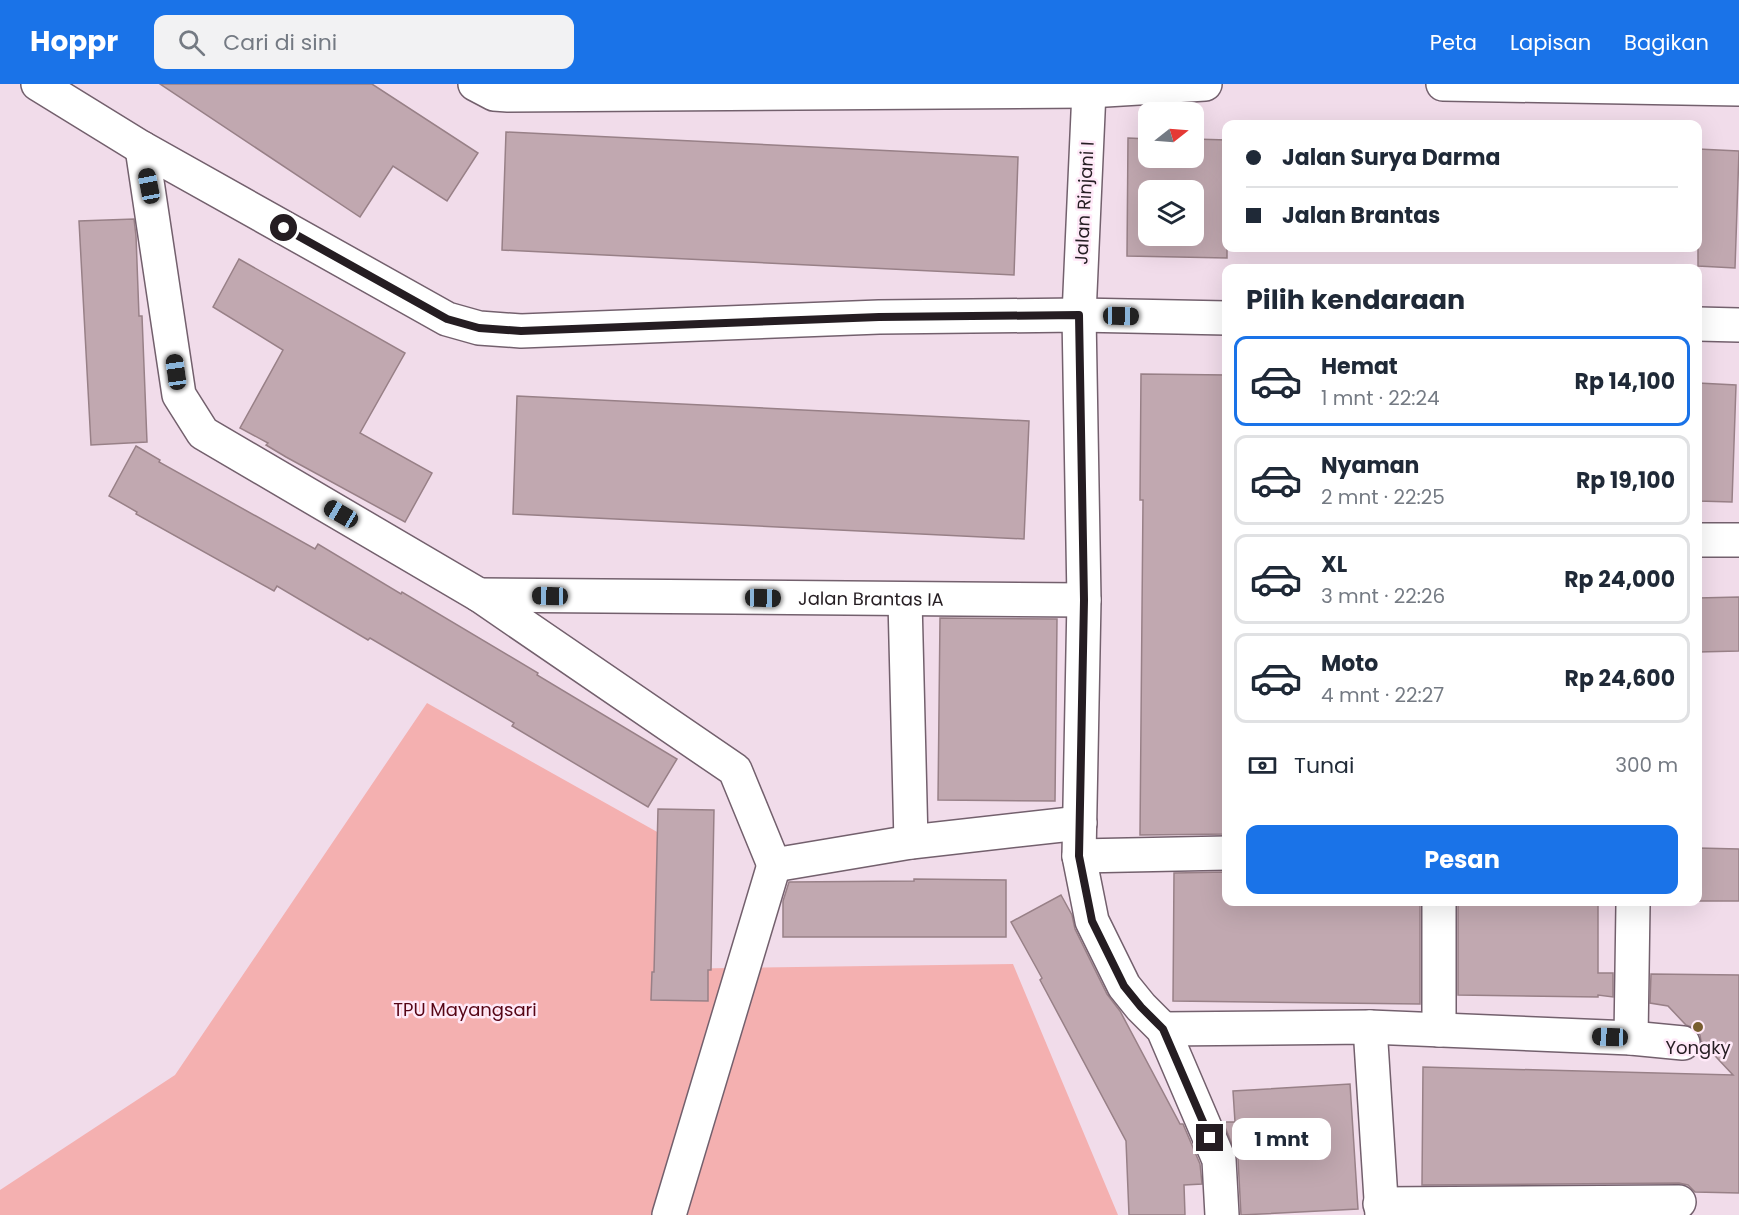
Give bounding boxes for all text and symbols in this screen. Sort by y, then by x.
search box [154,15,574,69]
text: Hoppr [30,22,118,61]
icon: search [175,26,208,59]
text: Cari di sini [223,27,337,58]
text: Peta [1430,28,1477,57]
text: Lapisan [1510,28,1591,57]
text: Bagikan [1624,28,1709,57]
north arrow [1138,102,1204,168]
map controls [1138,102,1204,246]
street label: Jalan Rinjani I [1068,141,1100,265]
text: Jalan Surya Darma [1282,142,1500,173]
car [137,167,161,205]
button: layers [1138,180,1204,246]
text: Jalan Brantas [1282,200,1440,231]
route start [270,214,297,241]
text: Pilih kendaraan [1246,281,1465,318]
car [1103,307,1139,325]
text: Hemat [1321,351,1398,382]
car [165,353,187,391]
icon: car [1249,354,1303,408]
text: Rp 14,100 [1575,366,1675,397]
text: 1 mnt · 22:24 [1321,384,1440,412]
text: Nyaman [1321,450,1419,481]
icon: car [1249,453,1303,507]
text: Rp 19,100 [1576,465,1675,496]
text: 2 mnt · 22:25 [1321,483,1445,511]
car [321,497,361,531]
text: XL [1321,549,1347,580]
icon: car [1249,552,1303,606]
text: Rp 24,000 [1564,564,1675,595]
text: 3 mnt · 22:26 [1321,582,1445,610]
street label: Jalan Brantas IA [798,585,944,611]
car [532,587,568,605]
car [745,589,781,607]
text: Moto [1321,648,1378,679]
icon: car [1249,651,1303,705]
text: Rp 24,600 [1565,663,1675,694]
text: 4 mnt · 22:27 [1321,681,1444,709]
icon: cash [1246,749,1279,782]
text: Tunai [1294,750,1354,781]
text: 300 m [1615,751,1678,779]
button: Pesan [1246,825,1678,894]
park label: TPU Mayangsari [393,997,537,1022]
marker: Yongky [1691,1020,1705,1034]
car [1592,1027,1628,1047]
place label: Yongky [1665,1035,1731,1060]
callout: 1 mnt [1231,1117,1330,1159]
route end [1196,1124,1223,1151]
text: 1 mnt [1254,1125,1309,1153]

